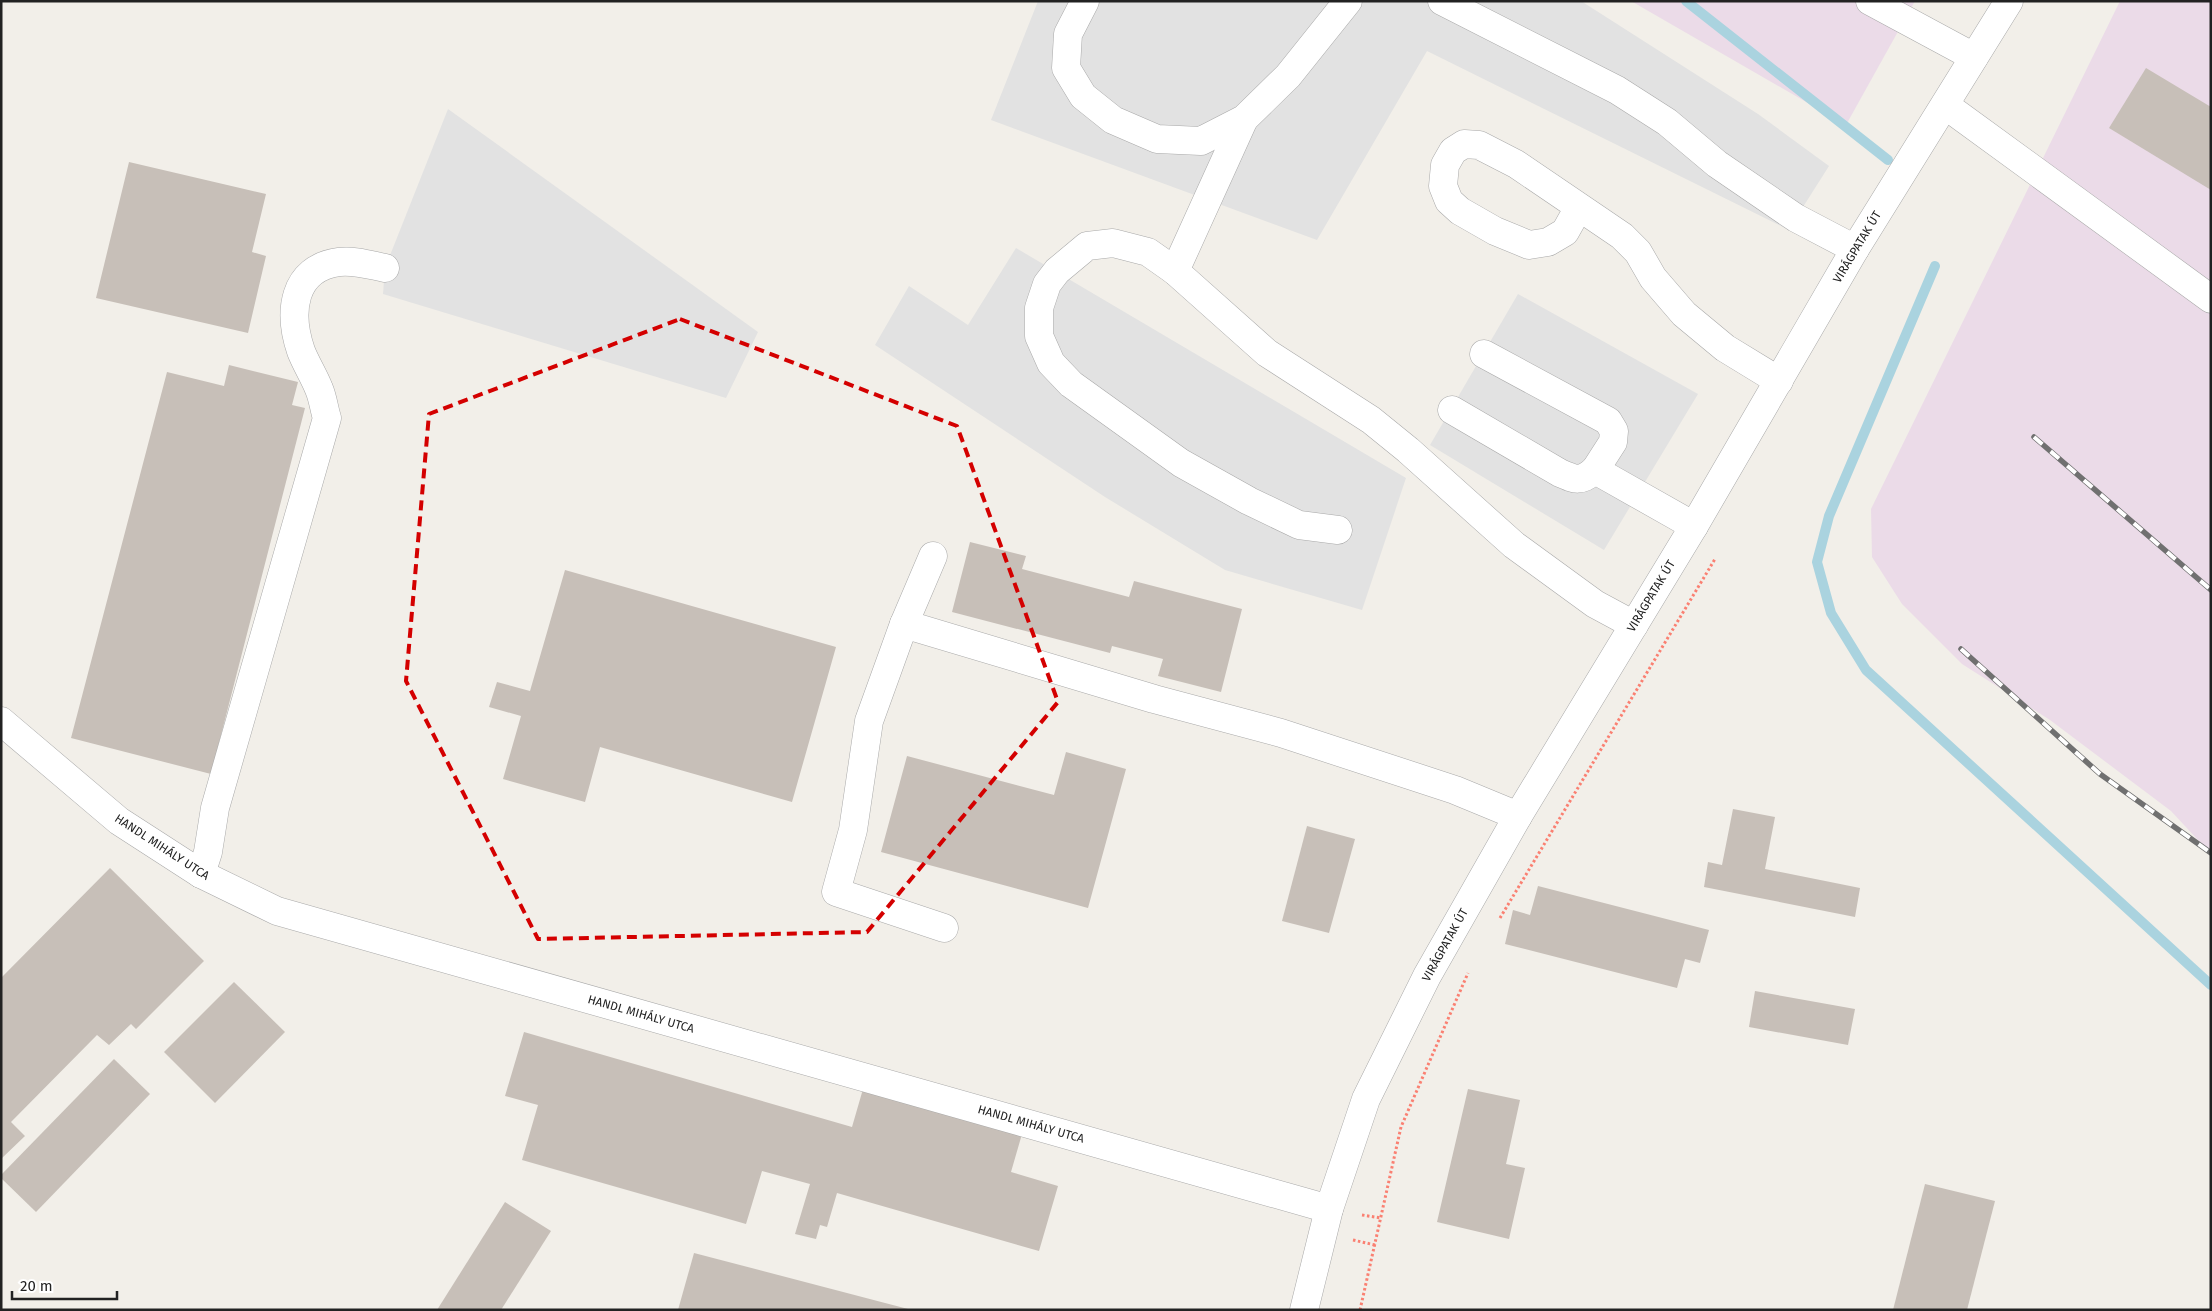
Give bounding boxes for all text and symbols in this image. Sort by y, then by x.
street label: VIRÁGPATAK ÚT [1829,207,1884,285]
street label: VIRÁGPATAK ÚT [1623,556,1678,634]
street label: HANDL MIHÁLY UTCA [112,810,213,883]
street label: VIRÁGPATAK ÚT [1418,905,1471,984]
street label: HANDL MIHÁLY UTCA [586,991,696,1036]
street label: HANDL MIHÁLY UTCA [976,1101,1086,1146]
scale bar [12,1268,118,1300]
text: 20 m [20,1277,53,1295]

